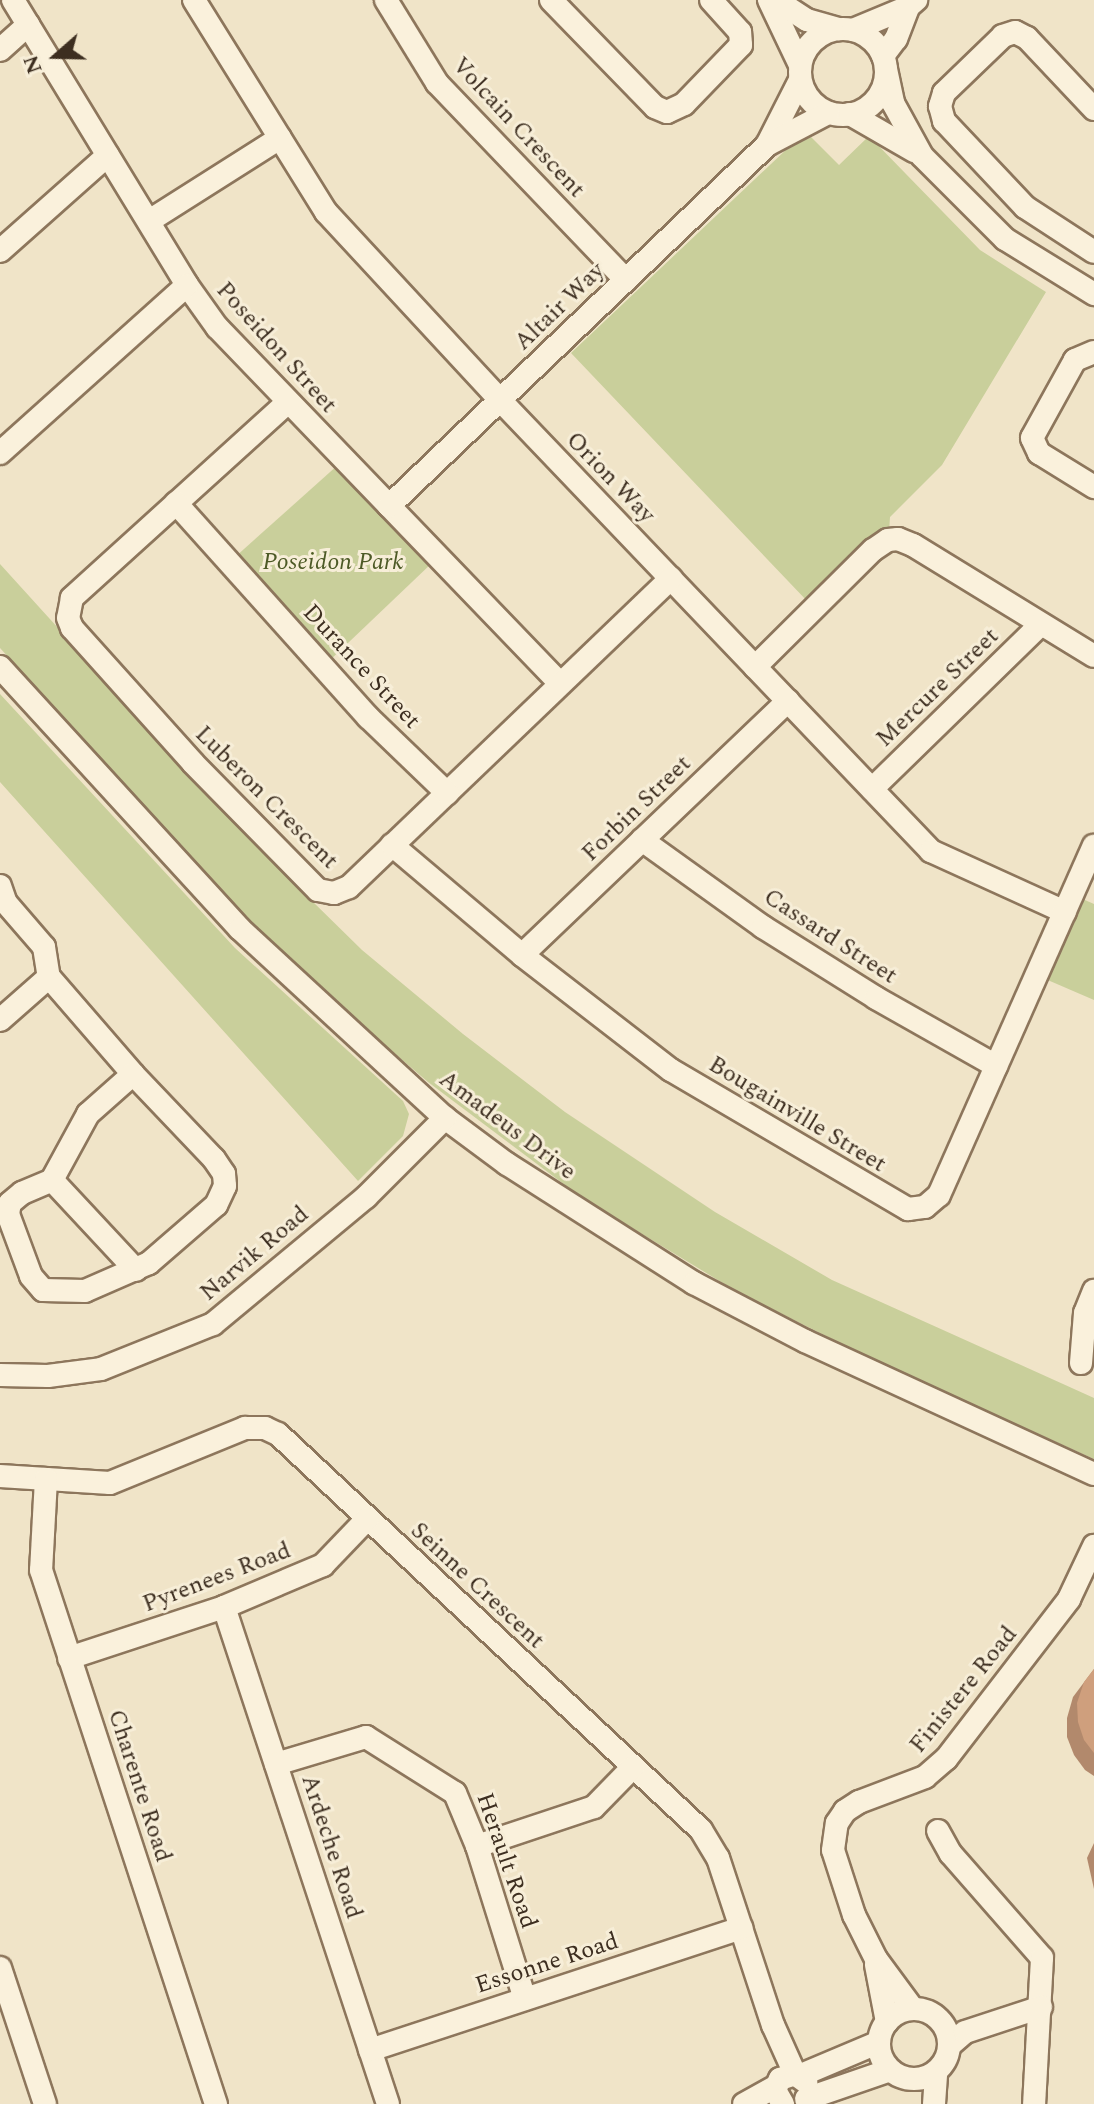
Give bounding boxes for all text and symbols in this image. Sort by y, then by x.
north arrow [16,16,96,96]
text: N [14,50,52,78]
street label: Volcain Crescent [445,52,591,204]
street label: Altair Way [509,257,611,357]
street label: Poseidon Street [210,276,342,420]
street label: Orion Way [560,426,660,530]
park label: Poseidon Park [263,549,403,577]
street label: Durance Street [296,599,426,735]
street label: Mercure Street [871,622,1005,754]
street label: Luberon Crescent [188,720,344,876]
street label: Forbin Street [576,750,698,868]
street label: Cassard Street [758,883,902,991]
street label: Bougainville Street [703,1051,891,1179]
street label: Amadeus Drive [433,1065,581,1187]
street label: Narvik Road [195,1200,315,1308]
street label: Seinne Crescent [404,1517,550,1655]
street label: Pyrenees Road [139,1537,295,1619]
street label: Finistere Road [904,1621,1024,1759]
street label: Charente Road [101,1706,177,1866]
street label: Ardeche Road [294,1771,368,1923]
street label: Herault Road [469,1789,543,1933]
street label: Essonne Road [472,1927,622,2001]

